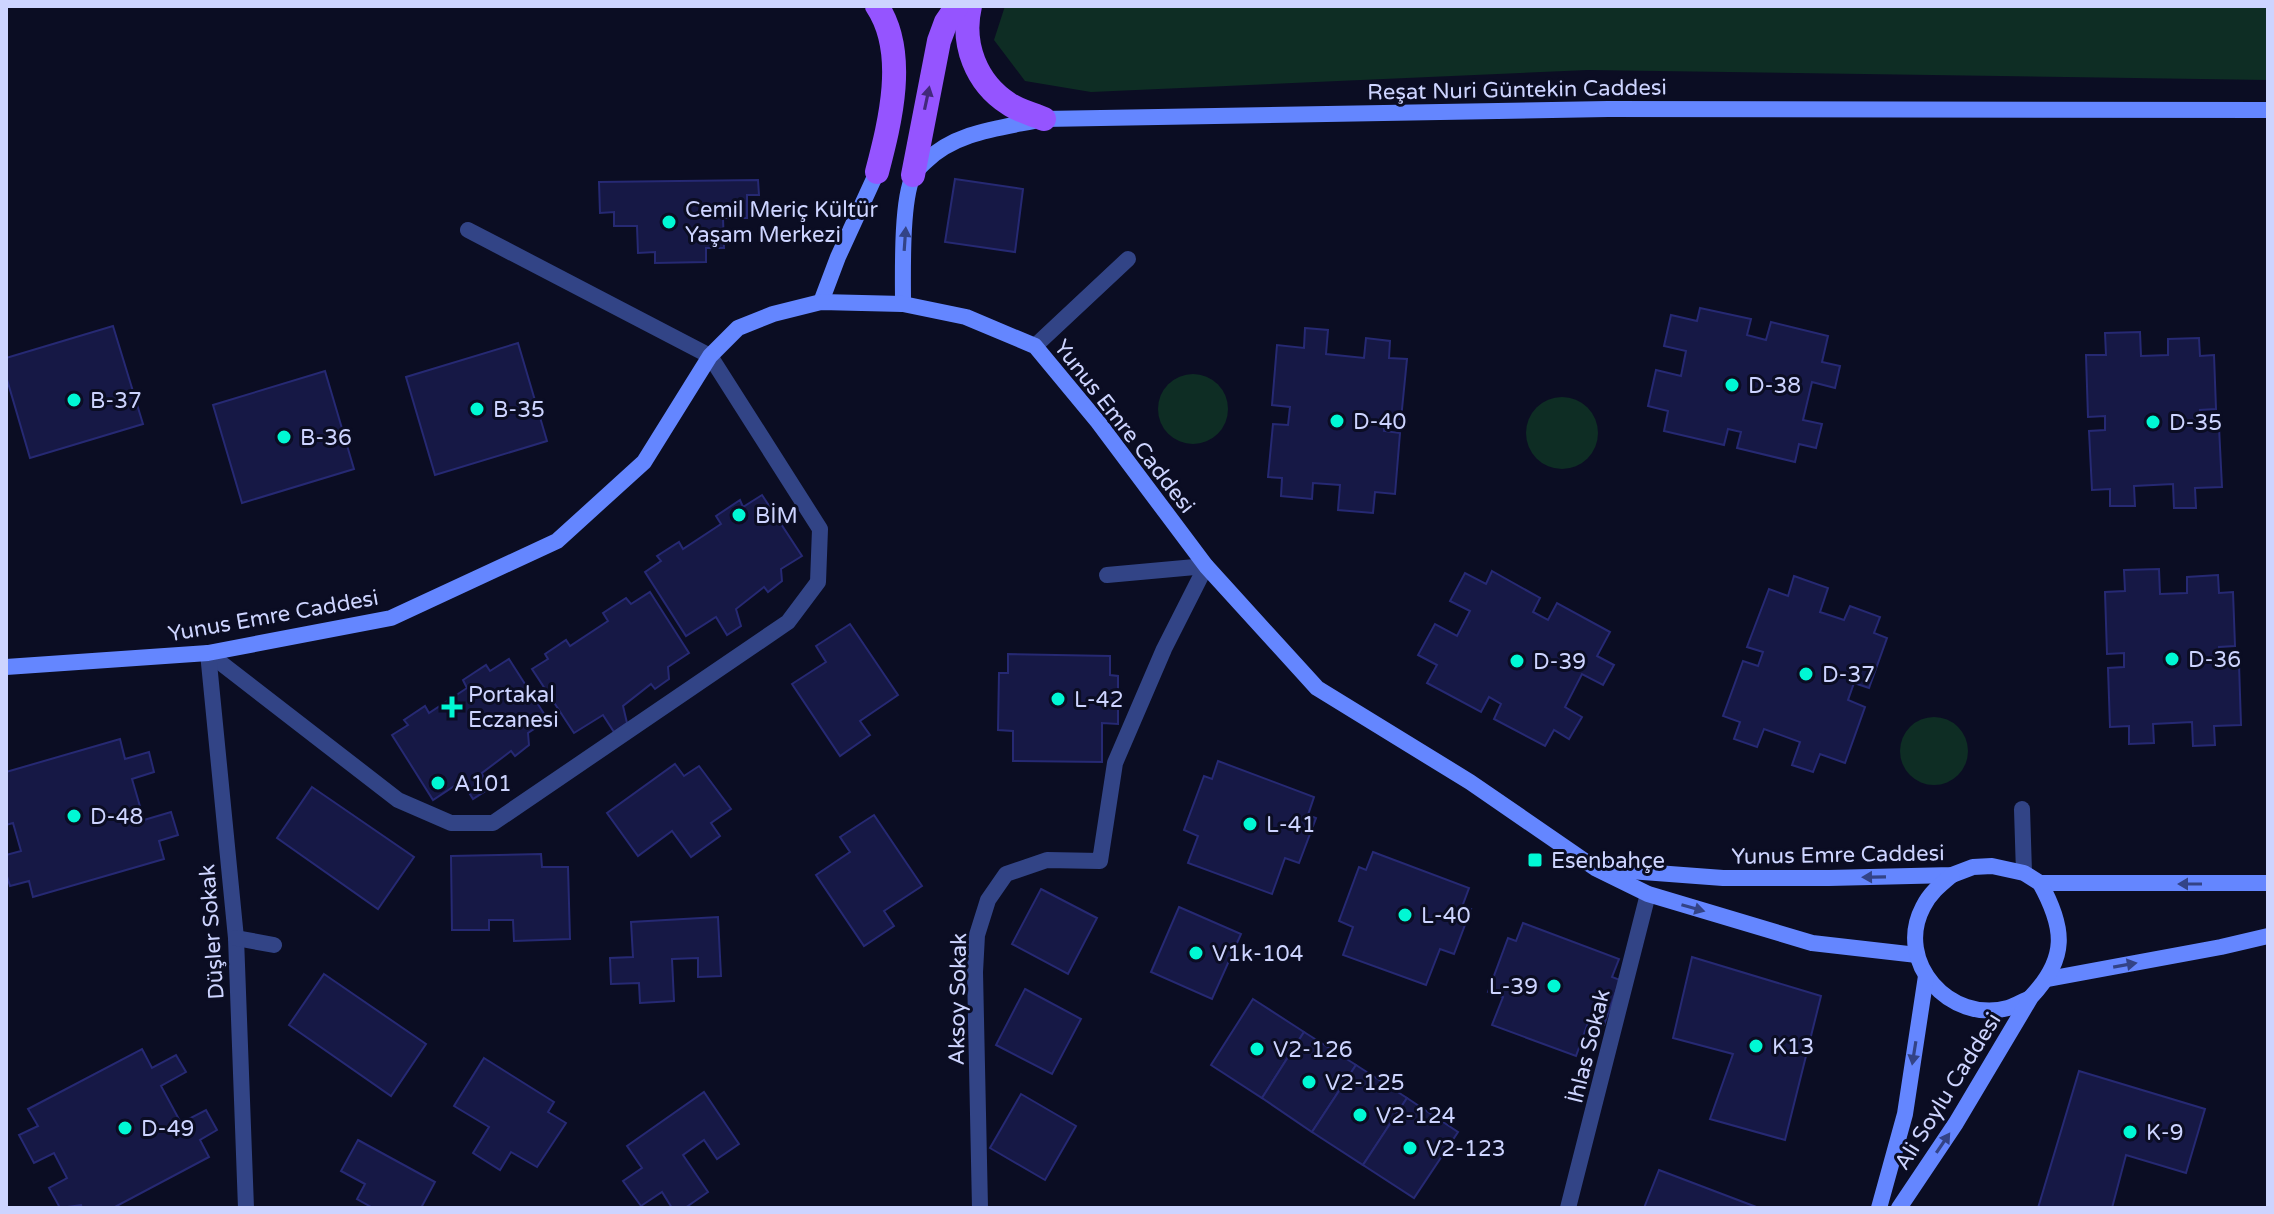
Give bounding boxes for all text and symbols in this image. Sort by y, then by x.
street label: Reşat Nuri Güntekin Caddesi [1367,74,1667,106]
one-way arrow [921,85,934,110]
place label: Cemil Meriç Kültür Yaşam Merkezi [685,197,878,248]
marker: Cemil Meriç Kültür Yaşam Merkezi [660,213,678,231]
one-way arrow [899,226,912,251]
street label: Yunus Emre Caddesi [1048,335,1200,519]
place label: D-38 [1748,373,1801,399]
marker: D-38 [1723,376,1741,394]
place label: B-37 [90,388,142,414]
marker: B-37 [65,391,83,409]
place label: B-35 [493,397,545,423]
marker: B-35 [468,400,486,418]
place label: D-40 [1353,409,1406,435]
place label: D-35 [2169,410,2222,436]
marker: D-40 [1328,412,1346,430]
marker: D-35 [2144,413,2162,431]
place label: B-36 [300,425,352,451]
marker: B-36 [275,428,293,446]
place label: BİM [755,503,798,529]
marker: BİM [730,506,748,524]
street label: Yunus Emre Caddesi [166,585,380,647]
place label: D-36 [2188,647,2241,673]
place label: D-39 [1533,649,1586,675]
marker: D-36 [2163,650,2181,668]
marker: D-39 [1508,652,1526,670]
place label: D-37 [1822,662,1875,688]
marker: D-37 [1797,665,1815,683]
place label: Portakal Eczanesi [468,682,559,733]
place label: L-42 [1074,687,1124,713]
marker: L-42 [1049,690,1067,708]
marker: Portakal Eczanesi [443,698,461,716]
place label: A101 [454,771,512,797]
marker: A101 [429,774,447,792]
place label: D-48 [90,804,143,830]
marker: D-48 [65,807,83,825]
place label: L-41 [1266,812,1316,838]
marker: L-41 [1241,815,1259,833]
street label: Yunus Emre Caddesi [1731,840,1945,870]
place label: Esenbahçe [1551,848,1665,874]
marker: Esenbahçe [1526,851,1544,869]
street label: Düşler Sokak [194,863,230,1000]
one-way arrow [1861,871,1886,883]
one-way arrow [2177,878,2202,890]
one-way arrow [1682,902,1706,915]
place label: L-40 [1421,903,1471,929]
marker: L-40 [1396,906,1414,924]
street label: Aksoy Sokak [944,933,972,1065]
place label: V1k-104 [1212,941,1304,967]
marker: V1k-104 [1187,944,1205,962]
one-way arrow [2112,959,2137,971]
place label: L-39 [1489,974,1538,1000]
marker: L-39 [1545,977,1563,995]
street label: İhlas Sokak [1562,987,1616,1106]
street label: Ali Soylu Caddesi [1889,1008,2007,1175]
place label: K13 [1772,1034,1814,1060]
place label: V2-126 [1273,1037,1353,1063]
marker: K13 [1747,1037,1765,1055]
marker: V2-126 [1248,1040,1266,1058]
one-way arrow [1907,1041,1920,1066]
place label: V2-125 [1325,1070,1405,1096]
marker: V2-125 [1300,1073,1318,1091]
place label: V2-124 [1376,1103,1456,1129]
marker: V2-124 [1351,1106,1369,1124]
place label: D-49 [141,1116,194,1142]
marker: D-49 [116,1119,134,1137]
place label: K-9 [2146,1120,2184,1146]
marker: K-9 [2121,1123,2139,1141]
one-way arrow [1935,1133,1950,1154]
place label: V2-123 [1426,1136,1506,1162]
marker: V2-123 [1401,1139,1419,1157]

